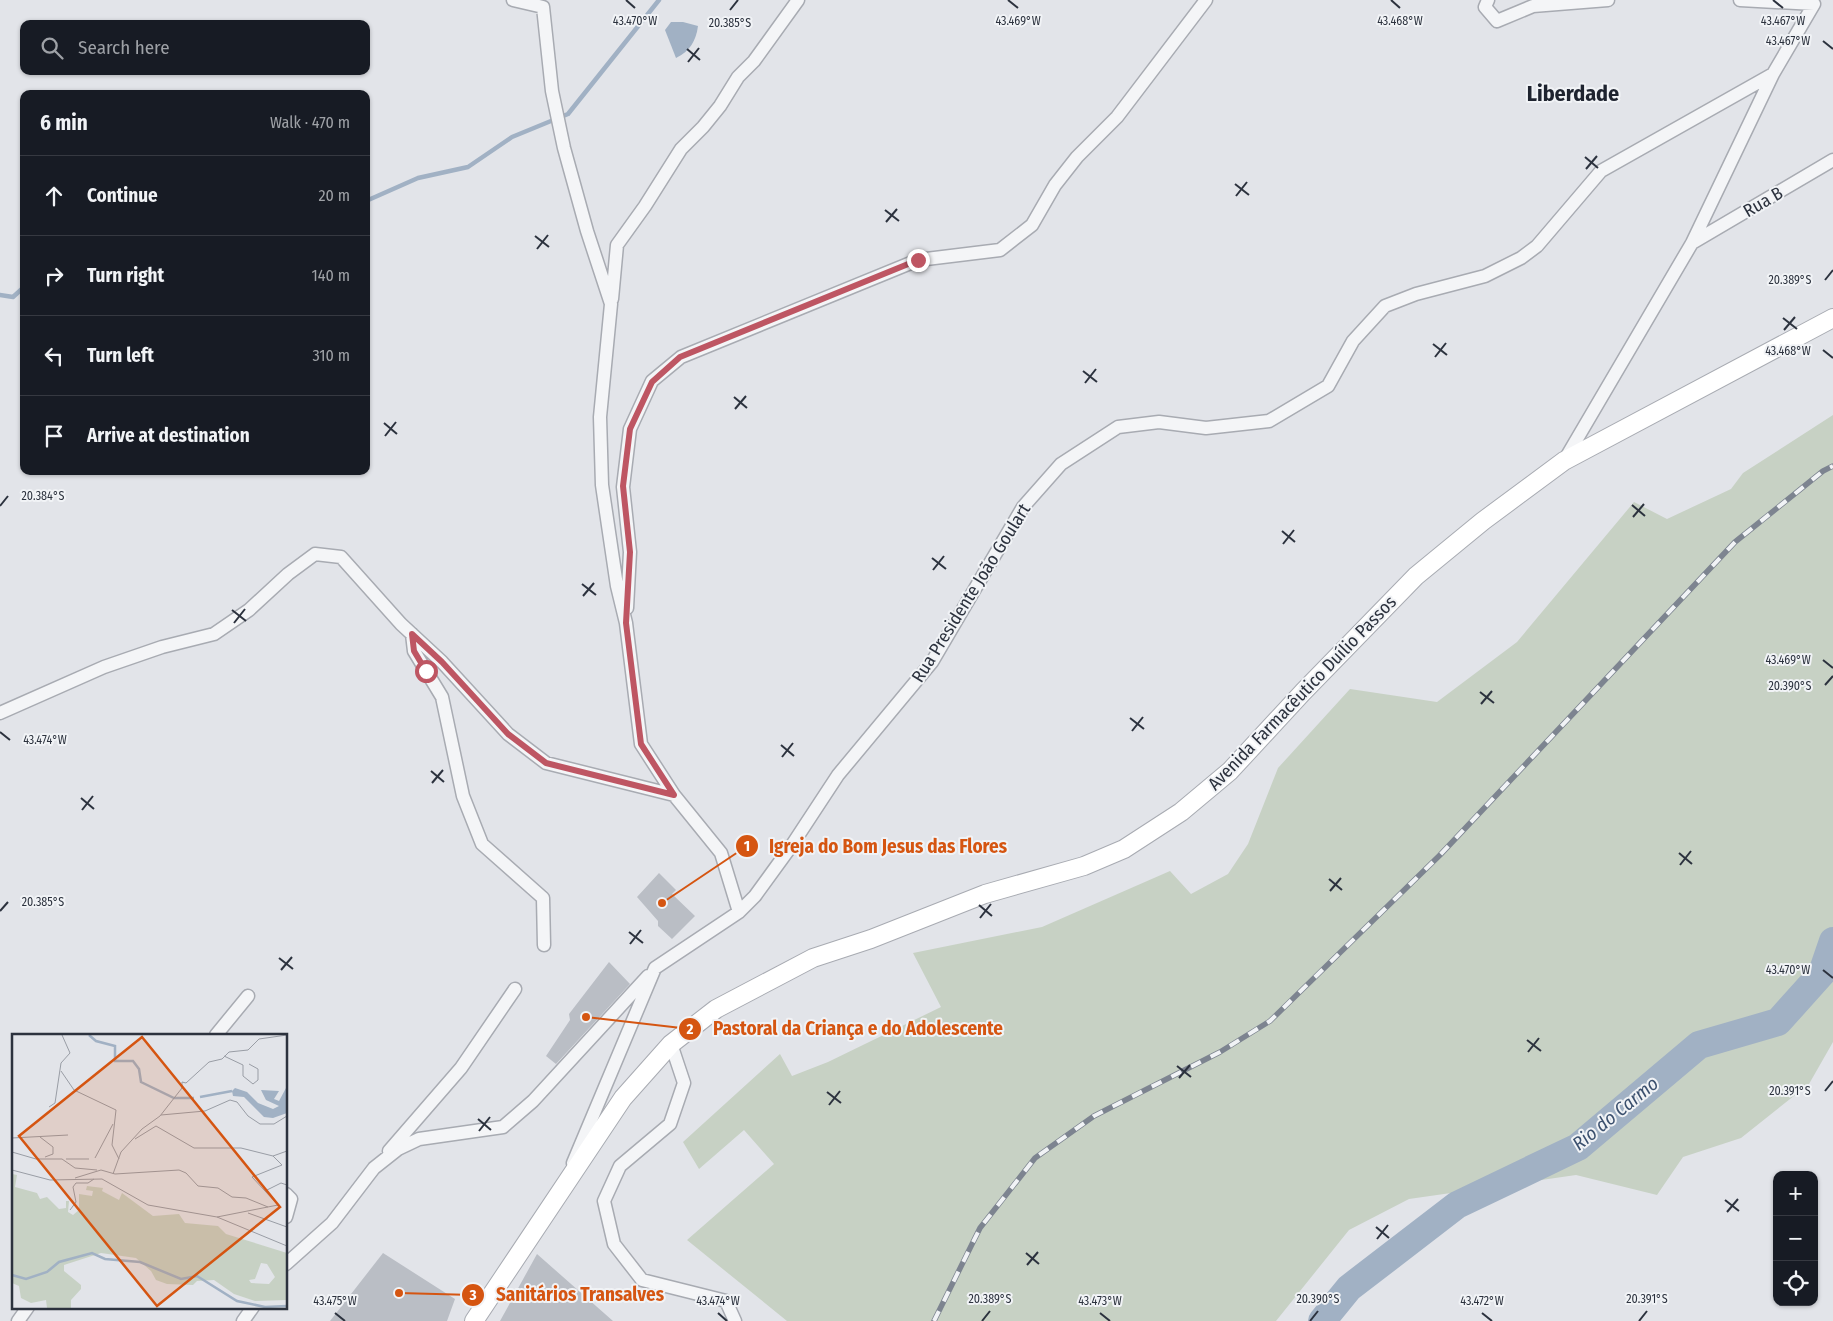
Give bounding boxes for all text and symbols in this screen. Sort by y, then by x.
text: 43.470°W [613,14,657,28]
text: 43.469°W [995,14,1041,28]
text: 43.468°W [1377,14,1423,28]
text: 43.467°W [1761,14,1805,28]
text: 20.385°S [709,16,751,30]
search box [20,20,370,75]
icon: search [38,34,66,62]
text: 43.467°W [1766,34,1810,48]
text: Search here [78,36,170,59]
district label: Liberdade [1527,80,1619,107]
text: 6 min [40,110,88,136]
text: Walk · 470 m [270,113,350,132]
icon: ahead [40,182,68,210]
street label: Rua B [1739,182,1787,222]
text: Continue [87,184,158,207]
text: 20 m [319,186,350,205]
route end [907,249,930,272]
icon: right [40,262,68,290]
text: Turn right [87,264,164,287]
text: 140 m [312,266,350,285]
text: 20.389°S [1769,273,1811,287]
icon: left [40,342,68,370]
text: Turn left [87,344,154,367]
text: 43.468°W [1765,344,1811,358]
text: 310 m [313,346,350,365]
icon: arrive [40,422,68,450]
text: Arrive at destination [87,424,250,447]
text: 20.384°S [22,489,65,503]
street label: Rua Presidente João Goulart [907,499,1035,686]
street label: Avenida Farmacêutico Duílio Passos [1203,591,1401,795]
text: 43.469°W [1765,653,1811,667]
route start [415,660,438,683]
text: 20.390°S [1768,679,1812,693]
text: 43.474°W [23,733,67,747]
callout: Igreja do Bom Jesus das Flores [735,829,1017,863]
text: Igreja do Bom Jesus das Flores [769,835,1008,858]
text: 1 [744,837,750,855]
text: 20.385°S [22,895,64,909]
text: 43.470°W [1766,963,1810,977]
callout: Pastoral da Criança e do Adolescente [678,1012,1013,1046]
text: Pastoral da Criança e do Adolescente [713,1017,1003,1040]
text: 2 [686,1020,694,1038]
inset map [12,1034,288,1308]
water label: Rio do Carmo [1568,1072,1663,1155]
text: 20.391°S [1769,1084,1811,1098]
map controls [1773,1171,1818,1306]
button: + [1773,1171,1818,1216]
button: − [1773,1216,1818,1261]
button: locate [1773,1261,1818,1306]
callout: Sanitários Transalves [461,1278,674,1312]
text: Sanitários Transalves [496,1283,665,1306]
text: 3 [468,1286,477,1304]
text: 20.389°S [969,1292,1011,1306]
text: 20.390°S [1296,1292,1340,1306]
text: 20.391°S [1626,1292,1668,1306]
text: 43.475°W [313,1294,357,1308]
text: 43.474°W [696,1294,740,1308]
text: 43.473°W [1078,1294,1122,1308]
text: 43.472°W [1460,1294,1504,1308]

